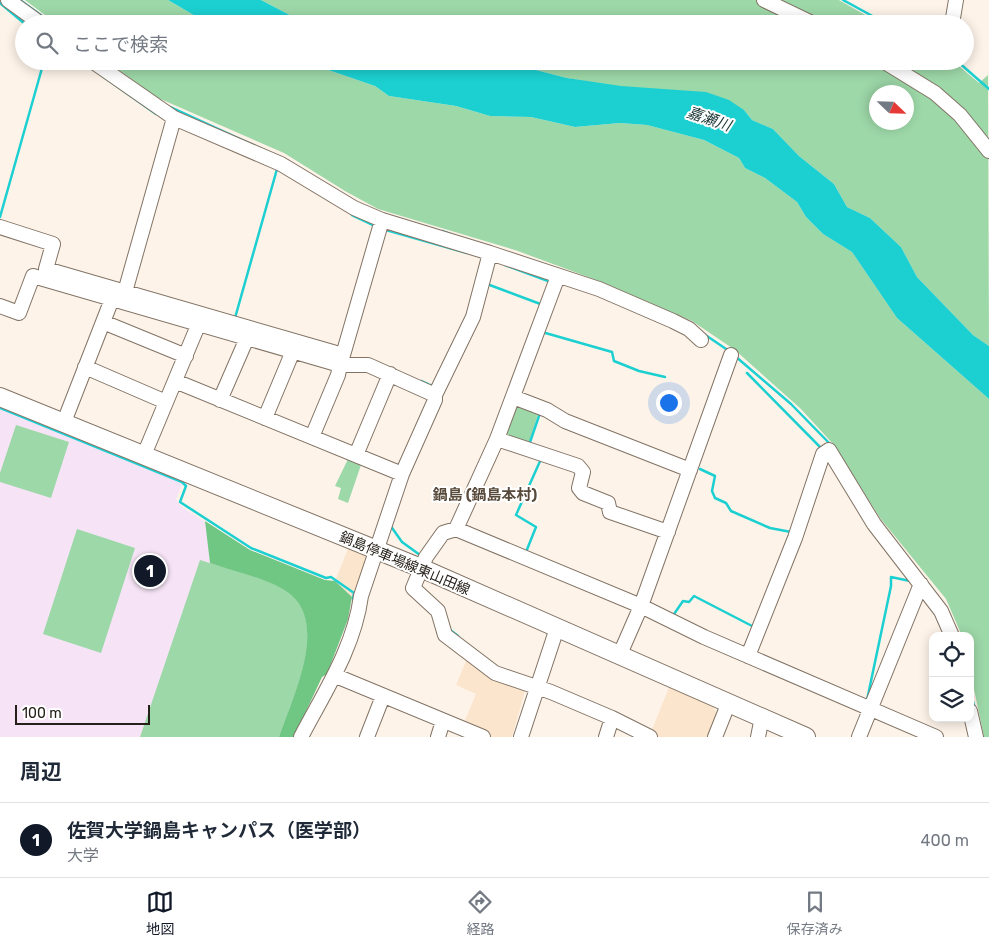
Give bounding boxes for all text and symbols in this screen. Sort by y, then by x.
search box [15,15,974,70]
icon: search [33,29,61,57]
text: ここで検索 [73,33,168,56]
north arrow [869,85,914,130]
water label: 嘉瀬川 [685,103,735,135]
your location [656,390,682,416]
district label: 鍋島 (鍋島本村) [432,486,538,504]
street label: 鍋島停車場線東山田線 [337,528,473,599]
pin: 1 [134,552,166,590]
map controls [929,632,974,722]
button: locate [929,632,974,677]
button: layers [929,677,974,722]
scale bar [15,702,150,725]
text: 100 m [22,705,62,722]
text: 周辺 [20,759,62,784]
text: 佐賀大学鍋島キャンパス（医学部） [67,819,371,842]
text: 1 [32,831,40,850]
text: 400 m [921,831,969,850]
text: 大学 [67,846,99,865]
tab: 地図 [146,888,174,938]
tab: 経路 [466,888,494,938]
tab: 保存済み [787,888,843,938]

